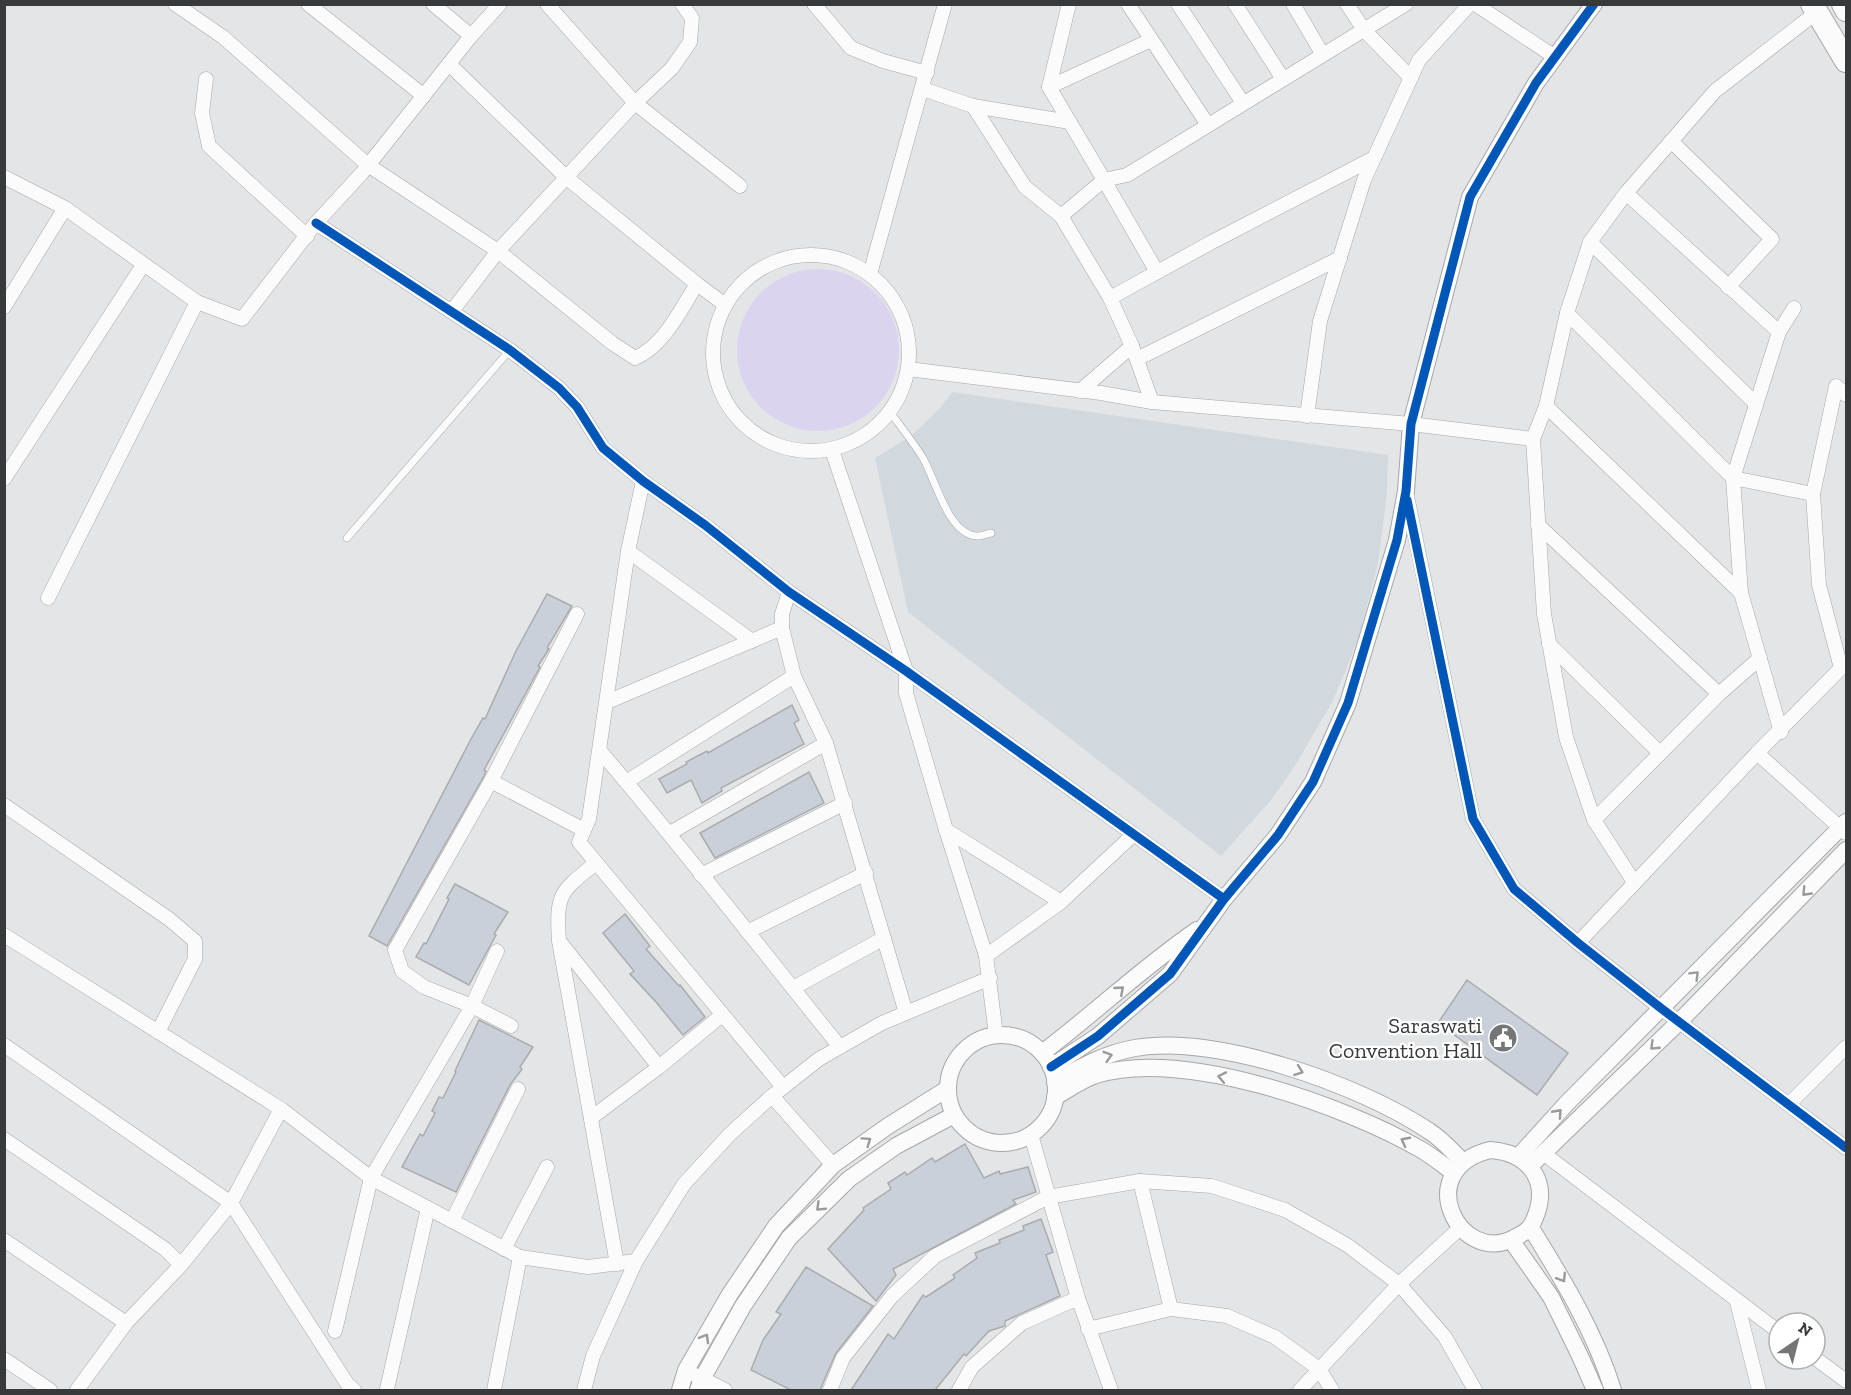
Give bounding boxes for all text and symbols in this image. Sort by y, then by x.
one-way arrow [1802,885,1813,896]
one-way arrow [1688,972,1699,983]
one-way arrow [1113,986,1124,997]
place label: Saraswati Convention Hall [1329,1012,1482,1064]
public building icon: Saraswati Convention Hall [1487,1022,1519,1054]
one-way arrow [1651,1039,1661,1050]
one-way arrow [1102,1051,1113,1064]
one-way arrow [1293,1063,1303,1076]
one-way arrow [1217,1071,1227,1084]
one-way arrow [1551,1109,1562,1120]
one-way arrow [861,1137,872,1148]
one-way arrow [1401,1137,1411,1148]
one-way arrow [816,1200,827,1211]
one-way arrow [1554,1272,1566,1282]
north arrow [1767,1311,1827,1371]
text: N [1795,1318,1816,1340]
one-way arrow [698,1334,709,1344]

